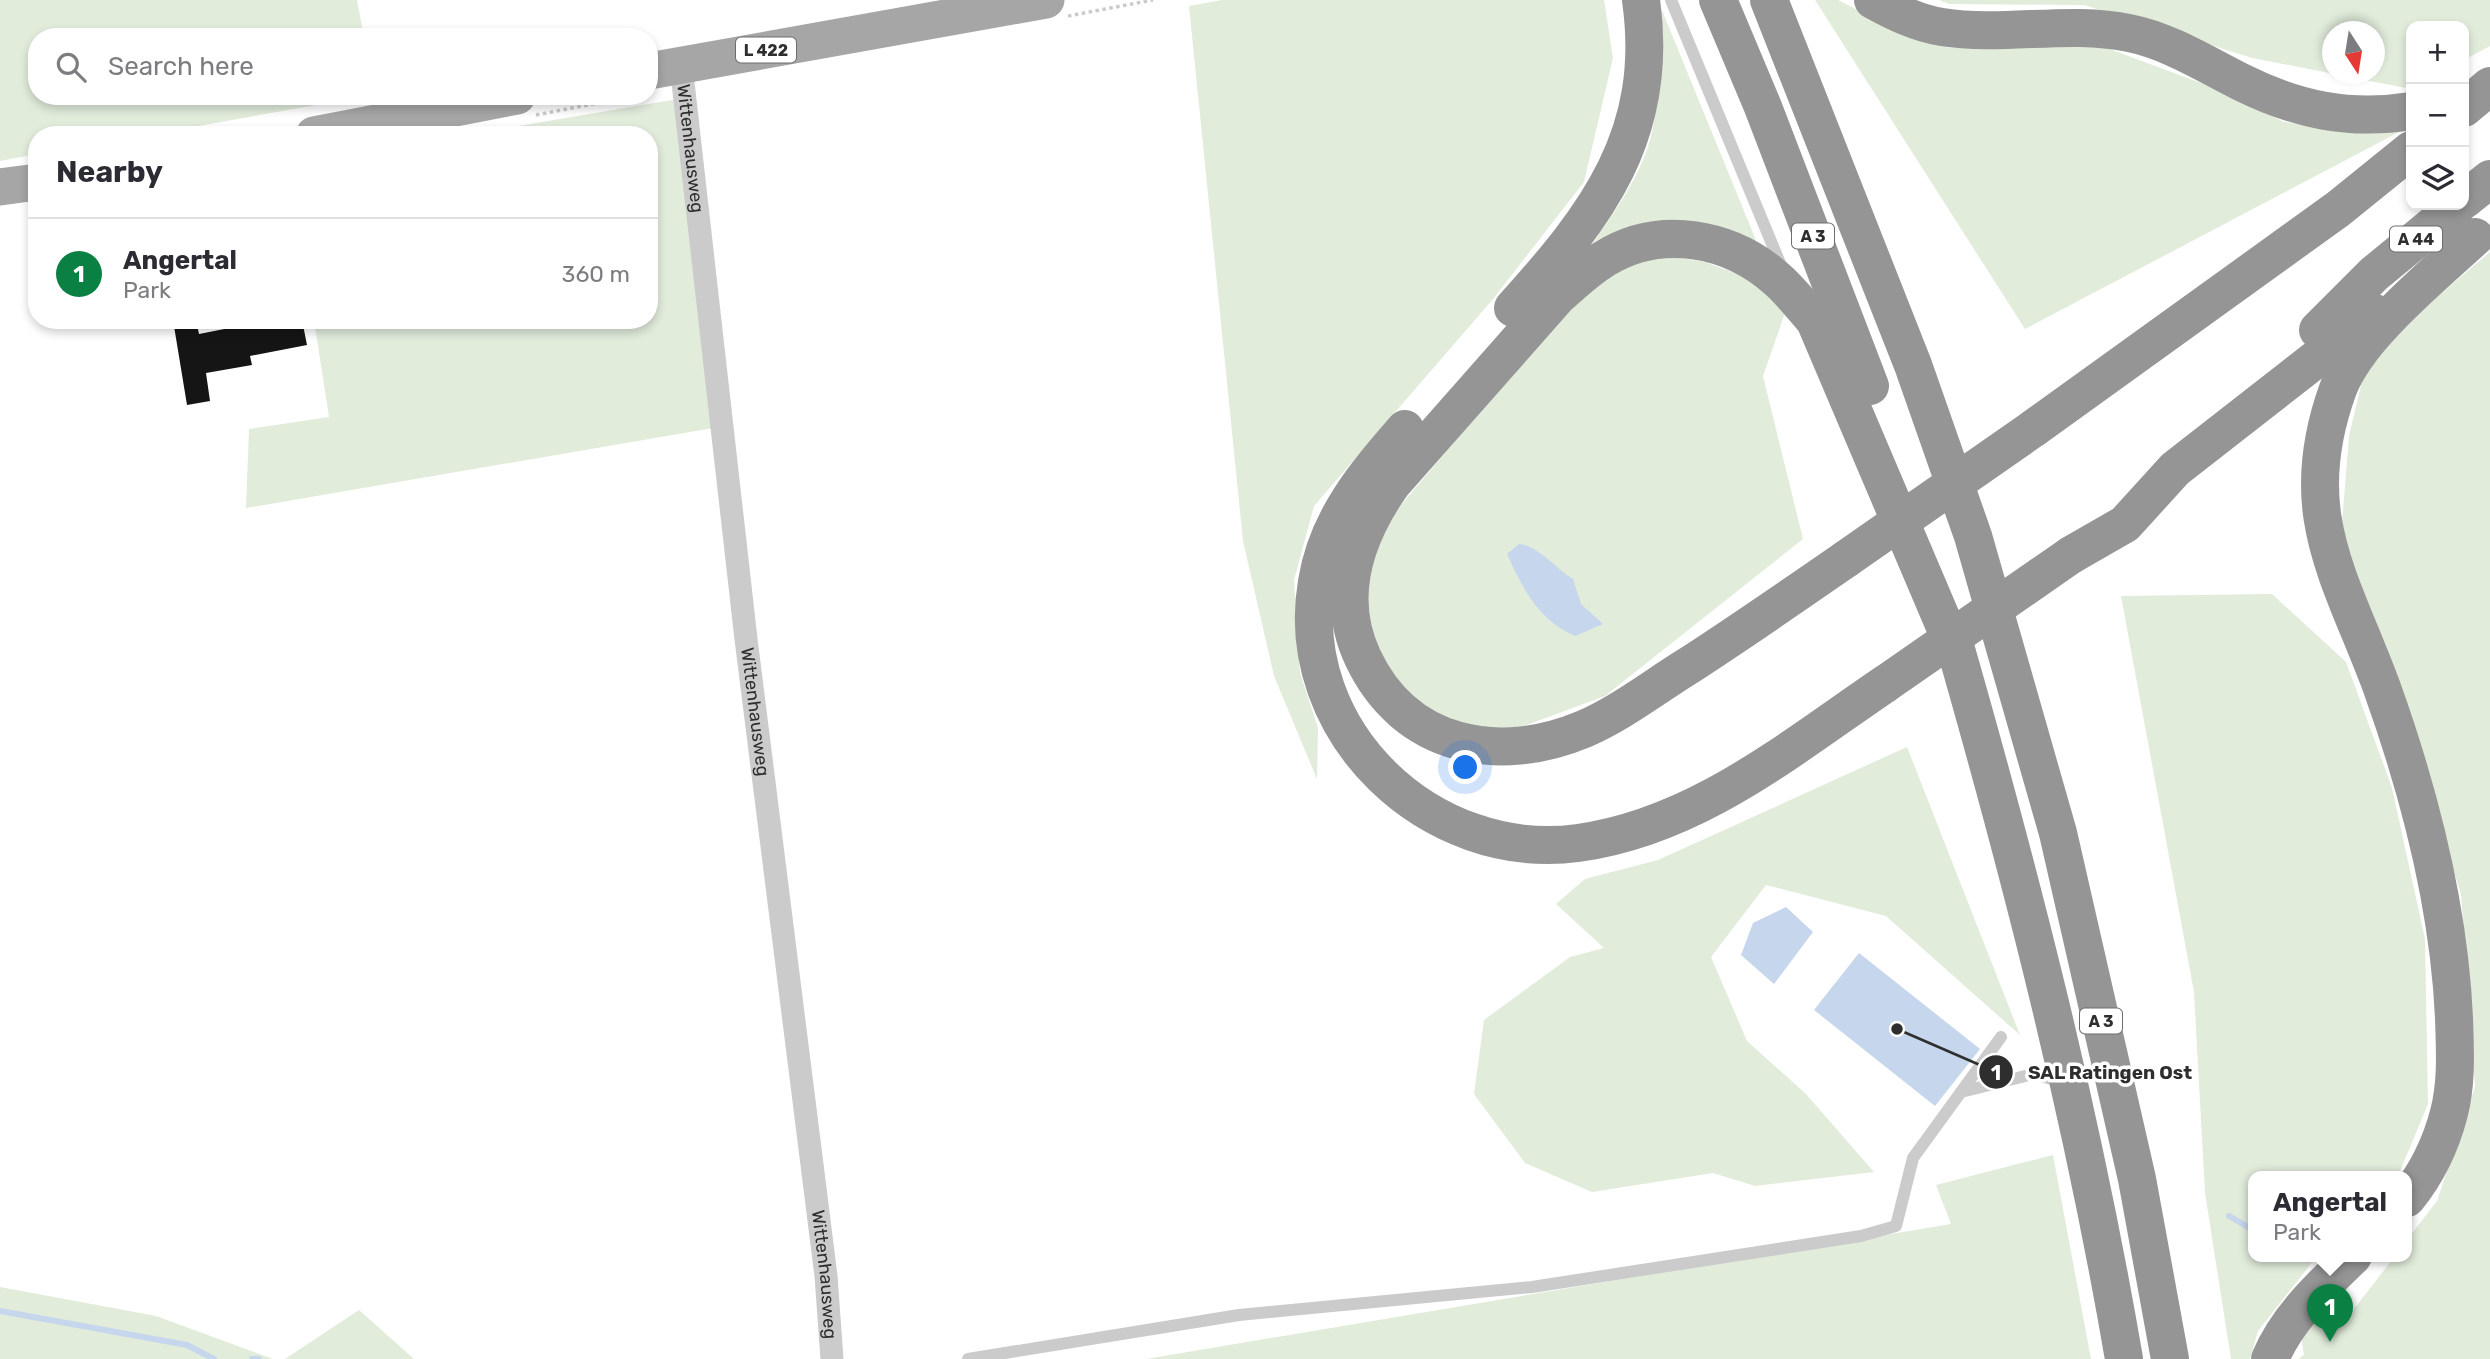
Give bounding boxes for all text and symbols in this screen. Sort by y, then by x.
north arrow [2322,21,2385,84]
map controls [2406,21,2469,210]
button: + [2406,21,2469,84]
search box [28,28,658,105]
road number: L 422 [736,38,796,62]
icon: search [52,48,90,86]
text: Search here [108,51,254,82]
street label: Wittenhausweg [672,83,709,214]
button: − [2406,84,2469,147]
button: layers [2406,147,2469,210]
text: Nearby [56,154,163,190]
road number: A 3 [1792,224,1834,248]
road number: A 44 [2390,227,2442,252]
text: Angertal [123,245,237,276]
text: 1 [73,260,85,288]
text: 360 m [562,260,630,288]
text: Park [123,276,171,304]
street label: Wittenhausweg [736,646,774,777]
your location [1448,750,1482,784]
road number: A 3 [2080,1009,2122,1034]
callout: SAL Ratingen Ost [1979,1052,2206,1092]
text: 1 [1991,1060,2001,1085]
text: SAL Ratingen Ost [2028,1061,2192,1084]
popup [2248,1171,2412,1262]
text: Angertal [2273,1187,2387,1218]
street label: Wittenhausweg [807,1209,842,1340]
text: Park [2273,1218,2321,1246]
pin: 1 [2307,1284,2353,1342]

